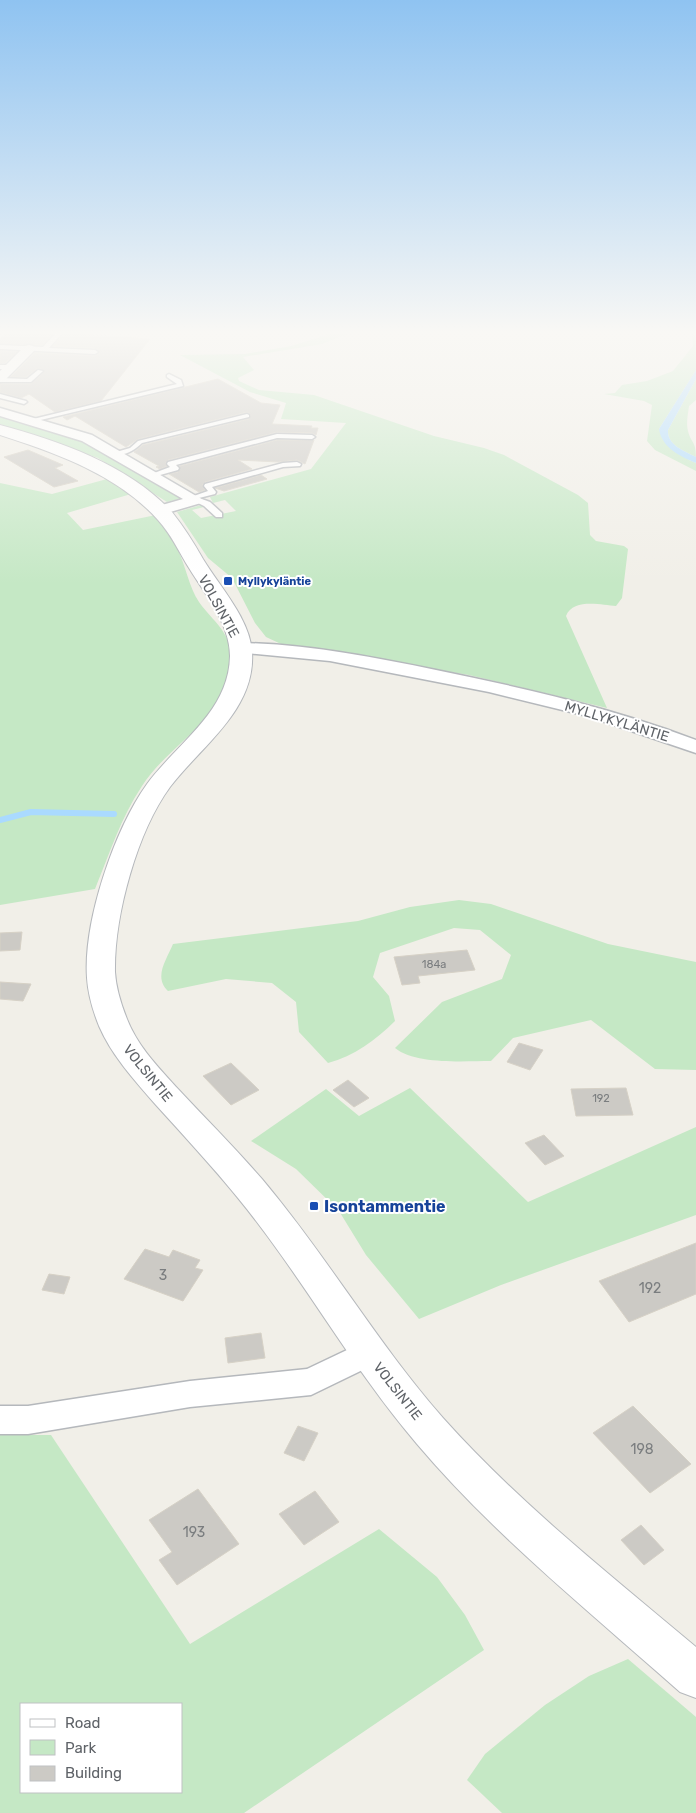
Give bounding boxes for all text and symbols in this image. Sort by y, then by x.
street label: VOLSINTIE [194,572,243,641]
marker: Myllykyläntie [222,575,234,587]
place label: Myllykyläntie [238,575,311,588]
street label: MYLLYKYLÄNTIE [563,698,671,745]
house number: 184a [422,958,446,971]
street label: VOLSINTIE [119,1041,176,1105]
house number: 192 [592,1092,610,1105]
place label: Isontammentie [324,1197,446,1216]
marker: Isontammentie [308,1200,320,1212]
house number: 3 [159,1267,167,1284]
house number: 192 [639,1280,661,1297]
street label: VOLSINTIE [370,1359,426,1424]
house number: 198 [630,1441,654,1458]
house number: 193 [183,1524,205,1541]
legend [20,1703,182,1793]
text: Road [65,1714,101,1732]
text: Park [65,1739,96,1757]
text: Building [65,1764,122,1782]

